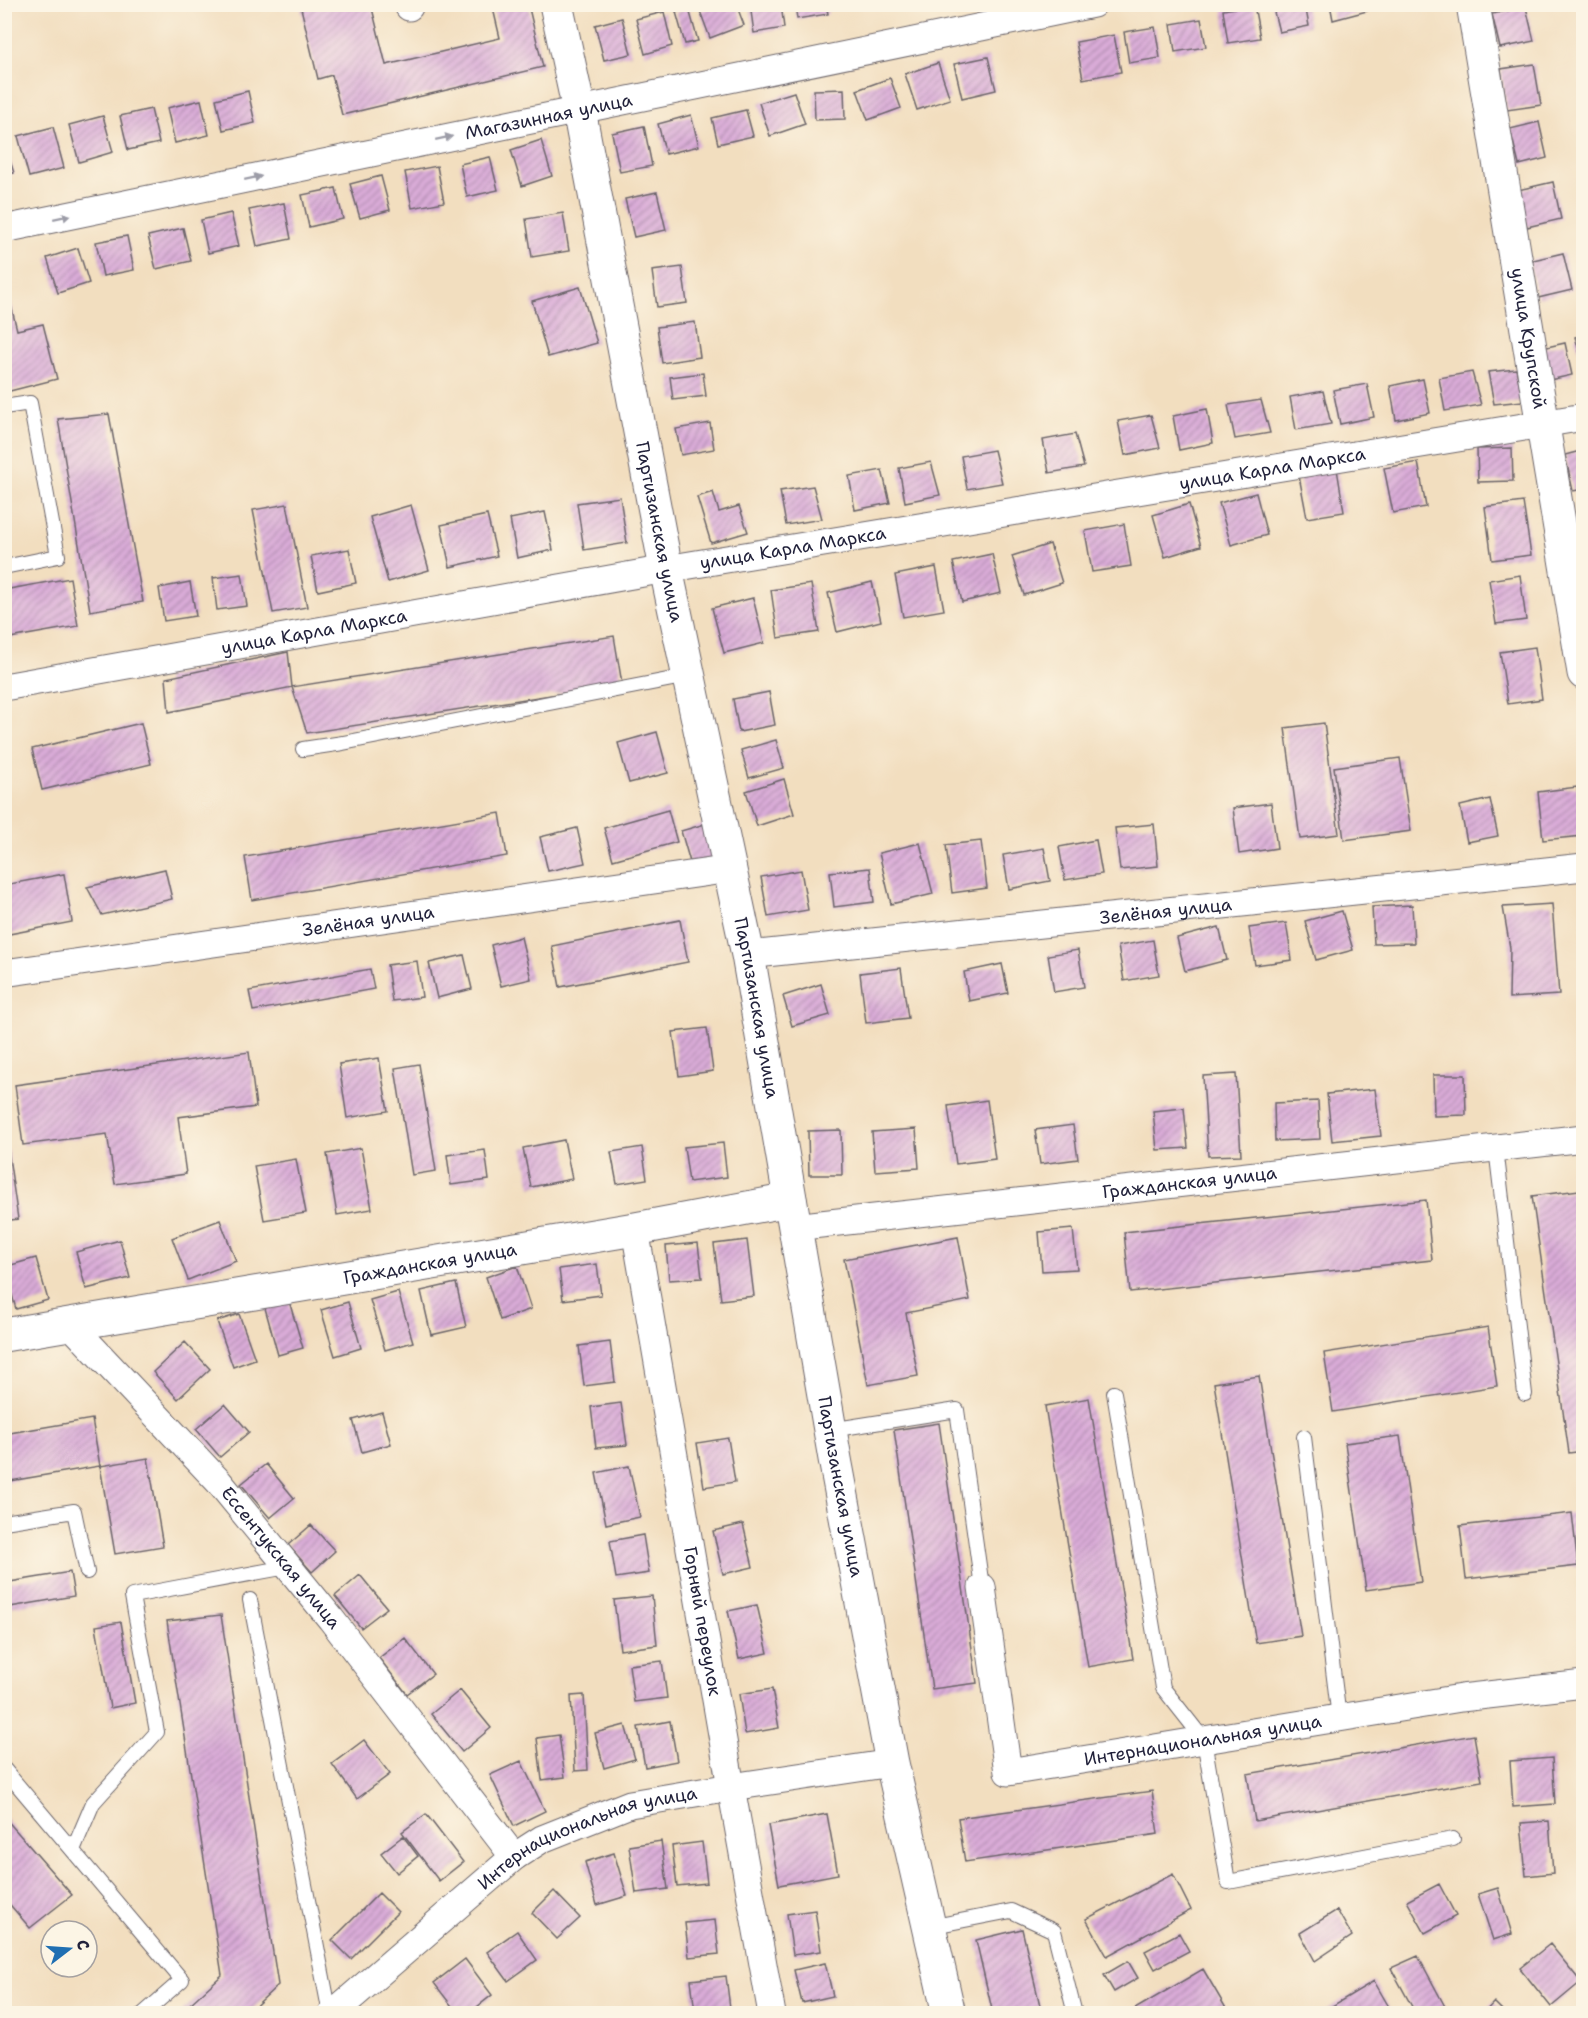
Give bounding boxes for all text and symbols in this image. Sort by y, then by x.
street label: Магазинная улица [463,88,634,145]
one-way arrow [434,133,453,142]
one-way arrow [243,172,262,182]
one-way arrow [53,212,72,221]
street label: улица Крупской [1505,266,1552,411]
street label: Партизанская улица [630,440,689,624]
street label: улица Карла Маркса [1177,441,1367,496]
street label: улица Карла Маркса [698,521,888,575]
street label: улица Карла Маркса [219,603,409,660]
street label: Зелёная улица [1098,892,1233,930]
street label: Зелёная улица [301,900,436,942]
street label: Партизанская улица [728,915,785,1100]
street label: Гражданская улица [1101,1161,1278,1204]
street label: Гражданская улица [342,1237,519,1290]
street label: Партизанская улица [812,1394,869,1579]
street label: Ессентукская улица [216,1481,346,1634]
street label: Горный переулок [678,1545,727,1698]
street label: Интернациональная улица [1082,1709,1323,1771]
street label: Интернациональная улица [472,1781,699,1895]
north arrow [39,1919,99,1979]
text: С [71,1937,94,1953]

